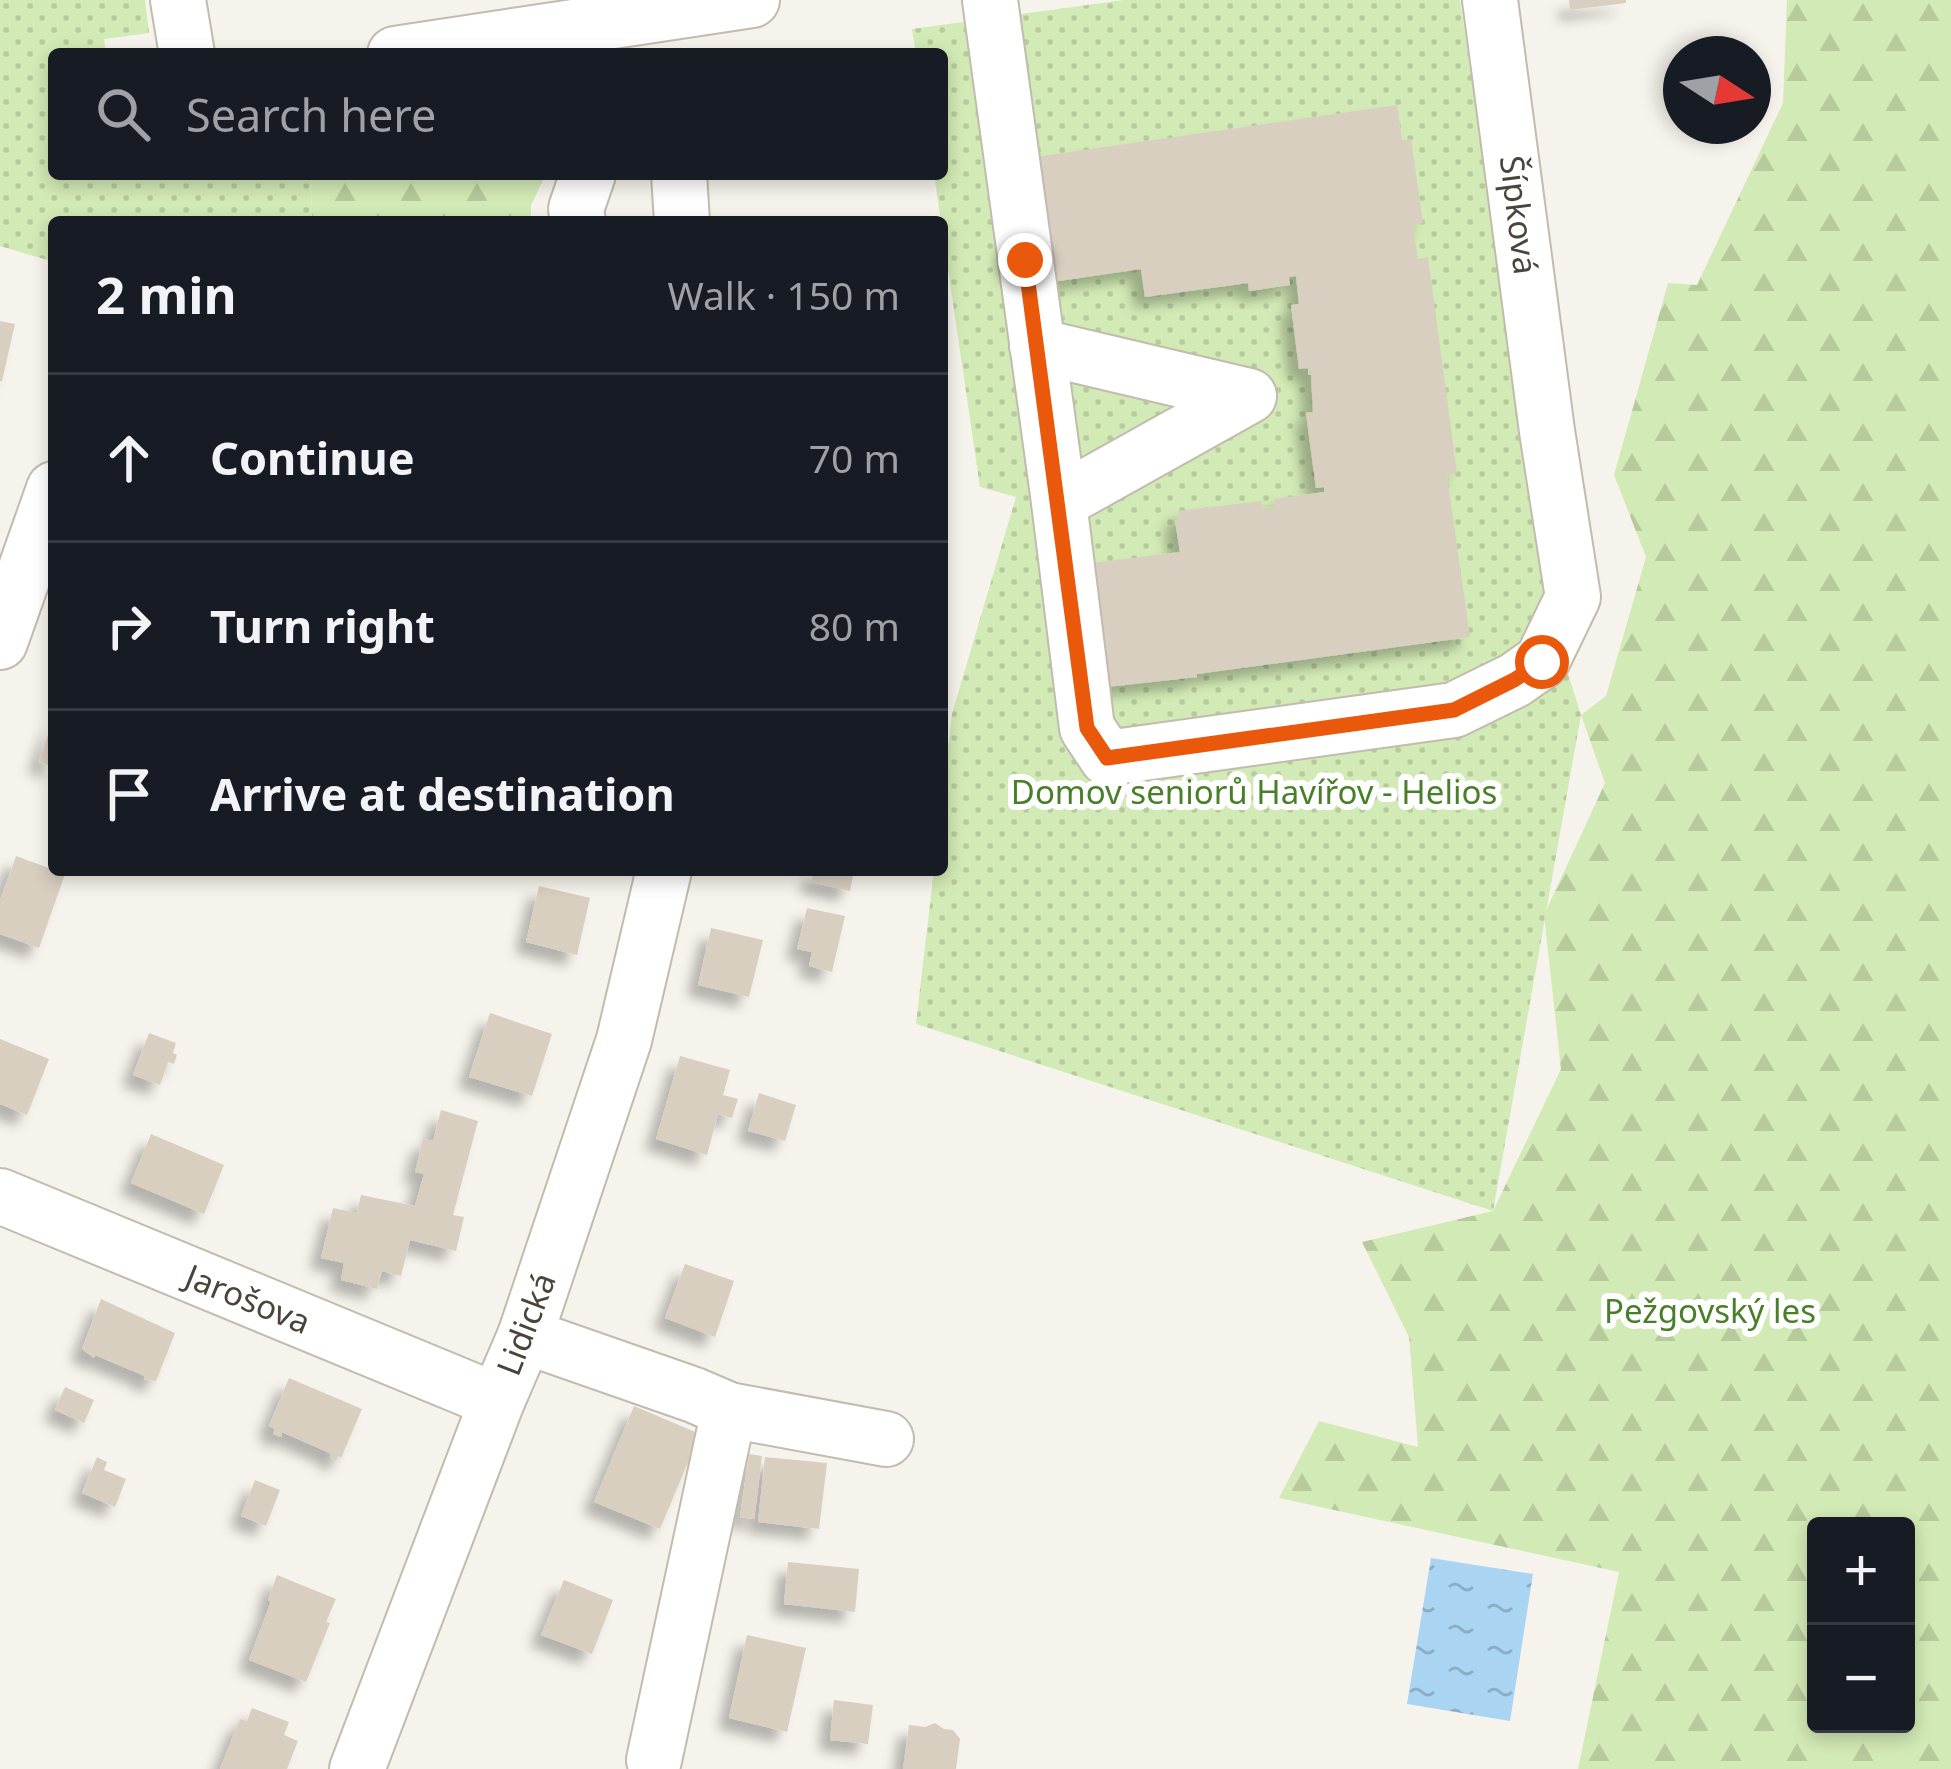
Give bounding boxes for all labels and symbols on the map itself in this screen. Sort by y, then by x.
north arrow [1663,36,1771,144]
street label: Šípková [1490,153,1549,277]
route end [998,233,1052,287]
route start [1515,635,1569,689]
park label: Domov seniorů Havířov - Helios [1011,769,1497,814]
street label: Jarošova [176,1252,317,1344]
street label: Lidická [485,1266,566,1382]
park label: Pežgovský les [1604,1288,1816,1333]

